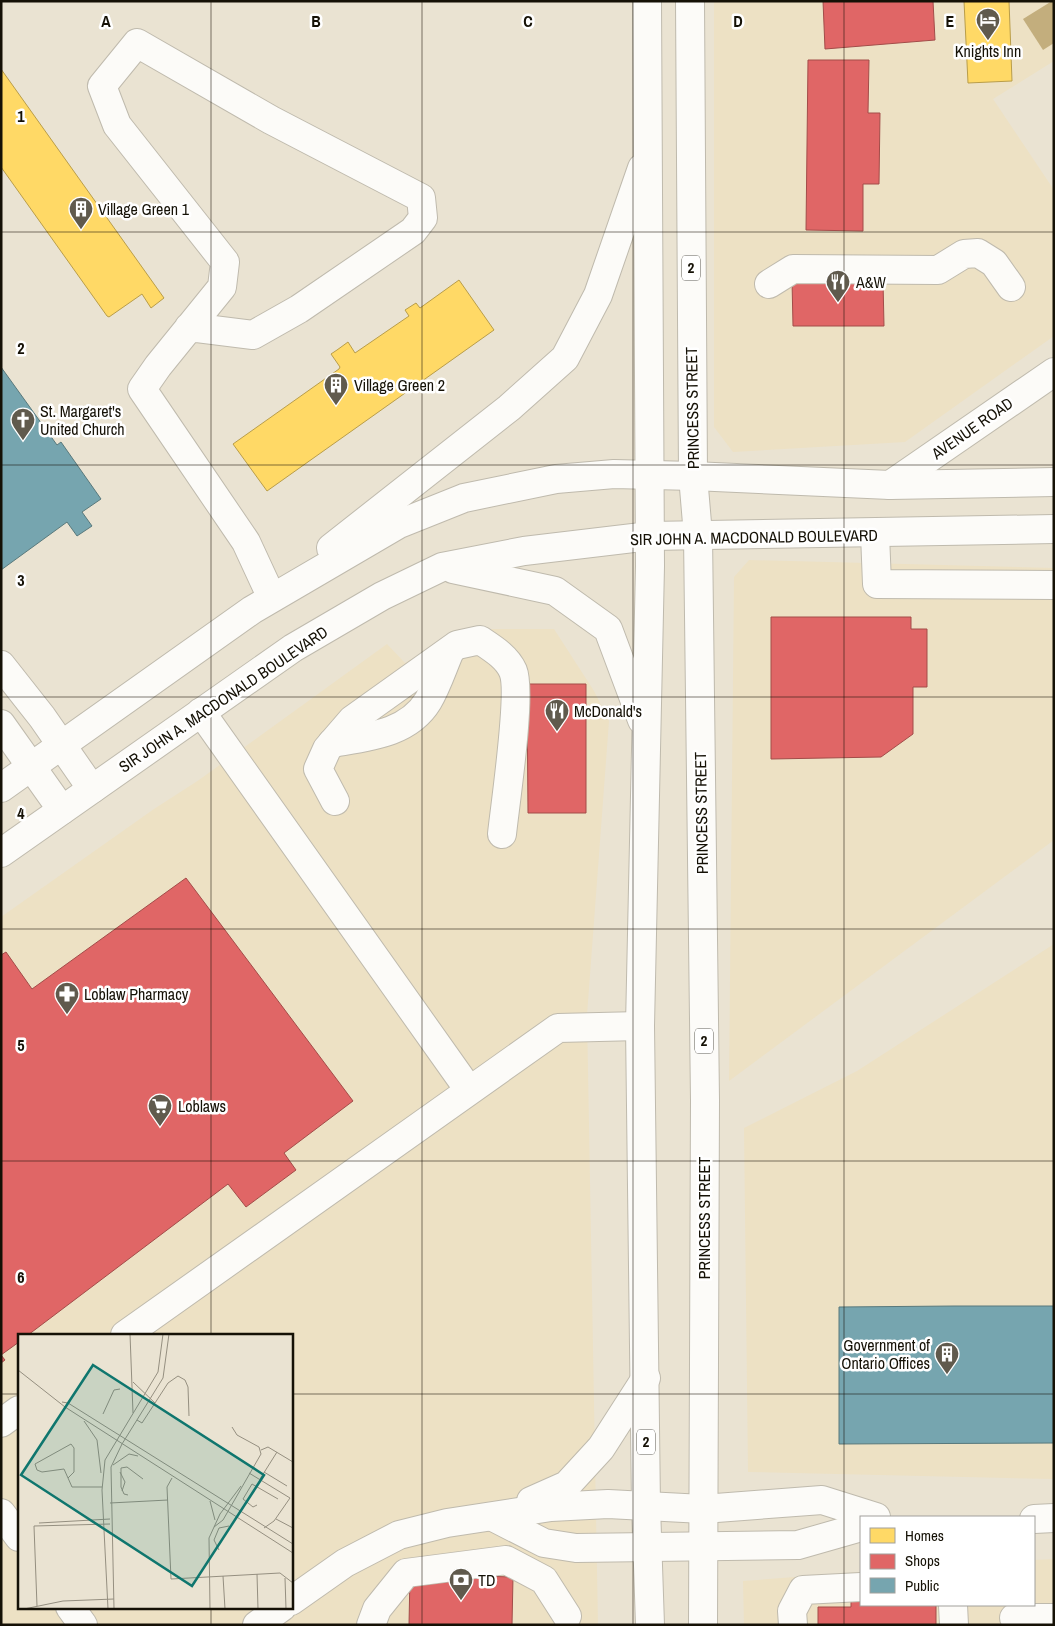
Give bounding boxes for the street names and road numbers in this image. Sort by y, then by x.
road number: 2 [682,256,700,280]
street label: PRINCESS STREET [680,347,704,469]
street label: AVENUE ROAD [926,392,1017,465]
street label: SIR JOHN A. MACDONALD BOULEVARD [630,524,878,550]
street label: SIR JOHN A. MACDONALD BOULEVARD [114,621,332,777]
street label: PRINCESS STREET [689,752,713,874]
road number: 2 [695,1028,713,1054]
street label: PRINCESS STREET [693,1157,715,1279]
road number: 2 [637,1430,655,1454]

